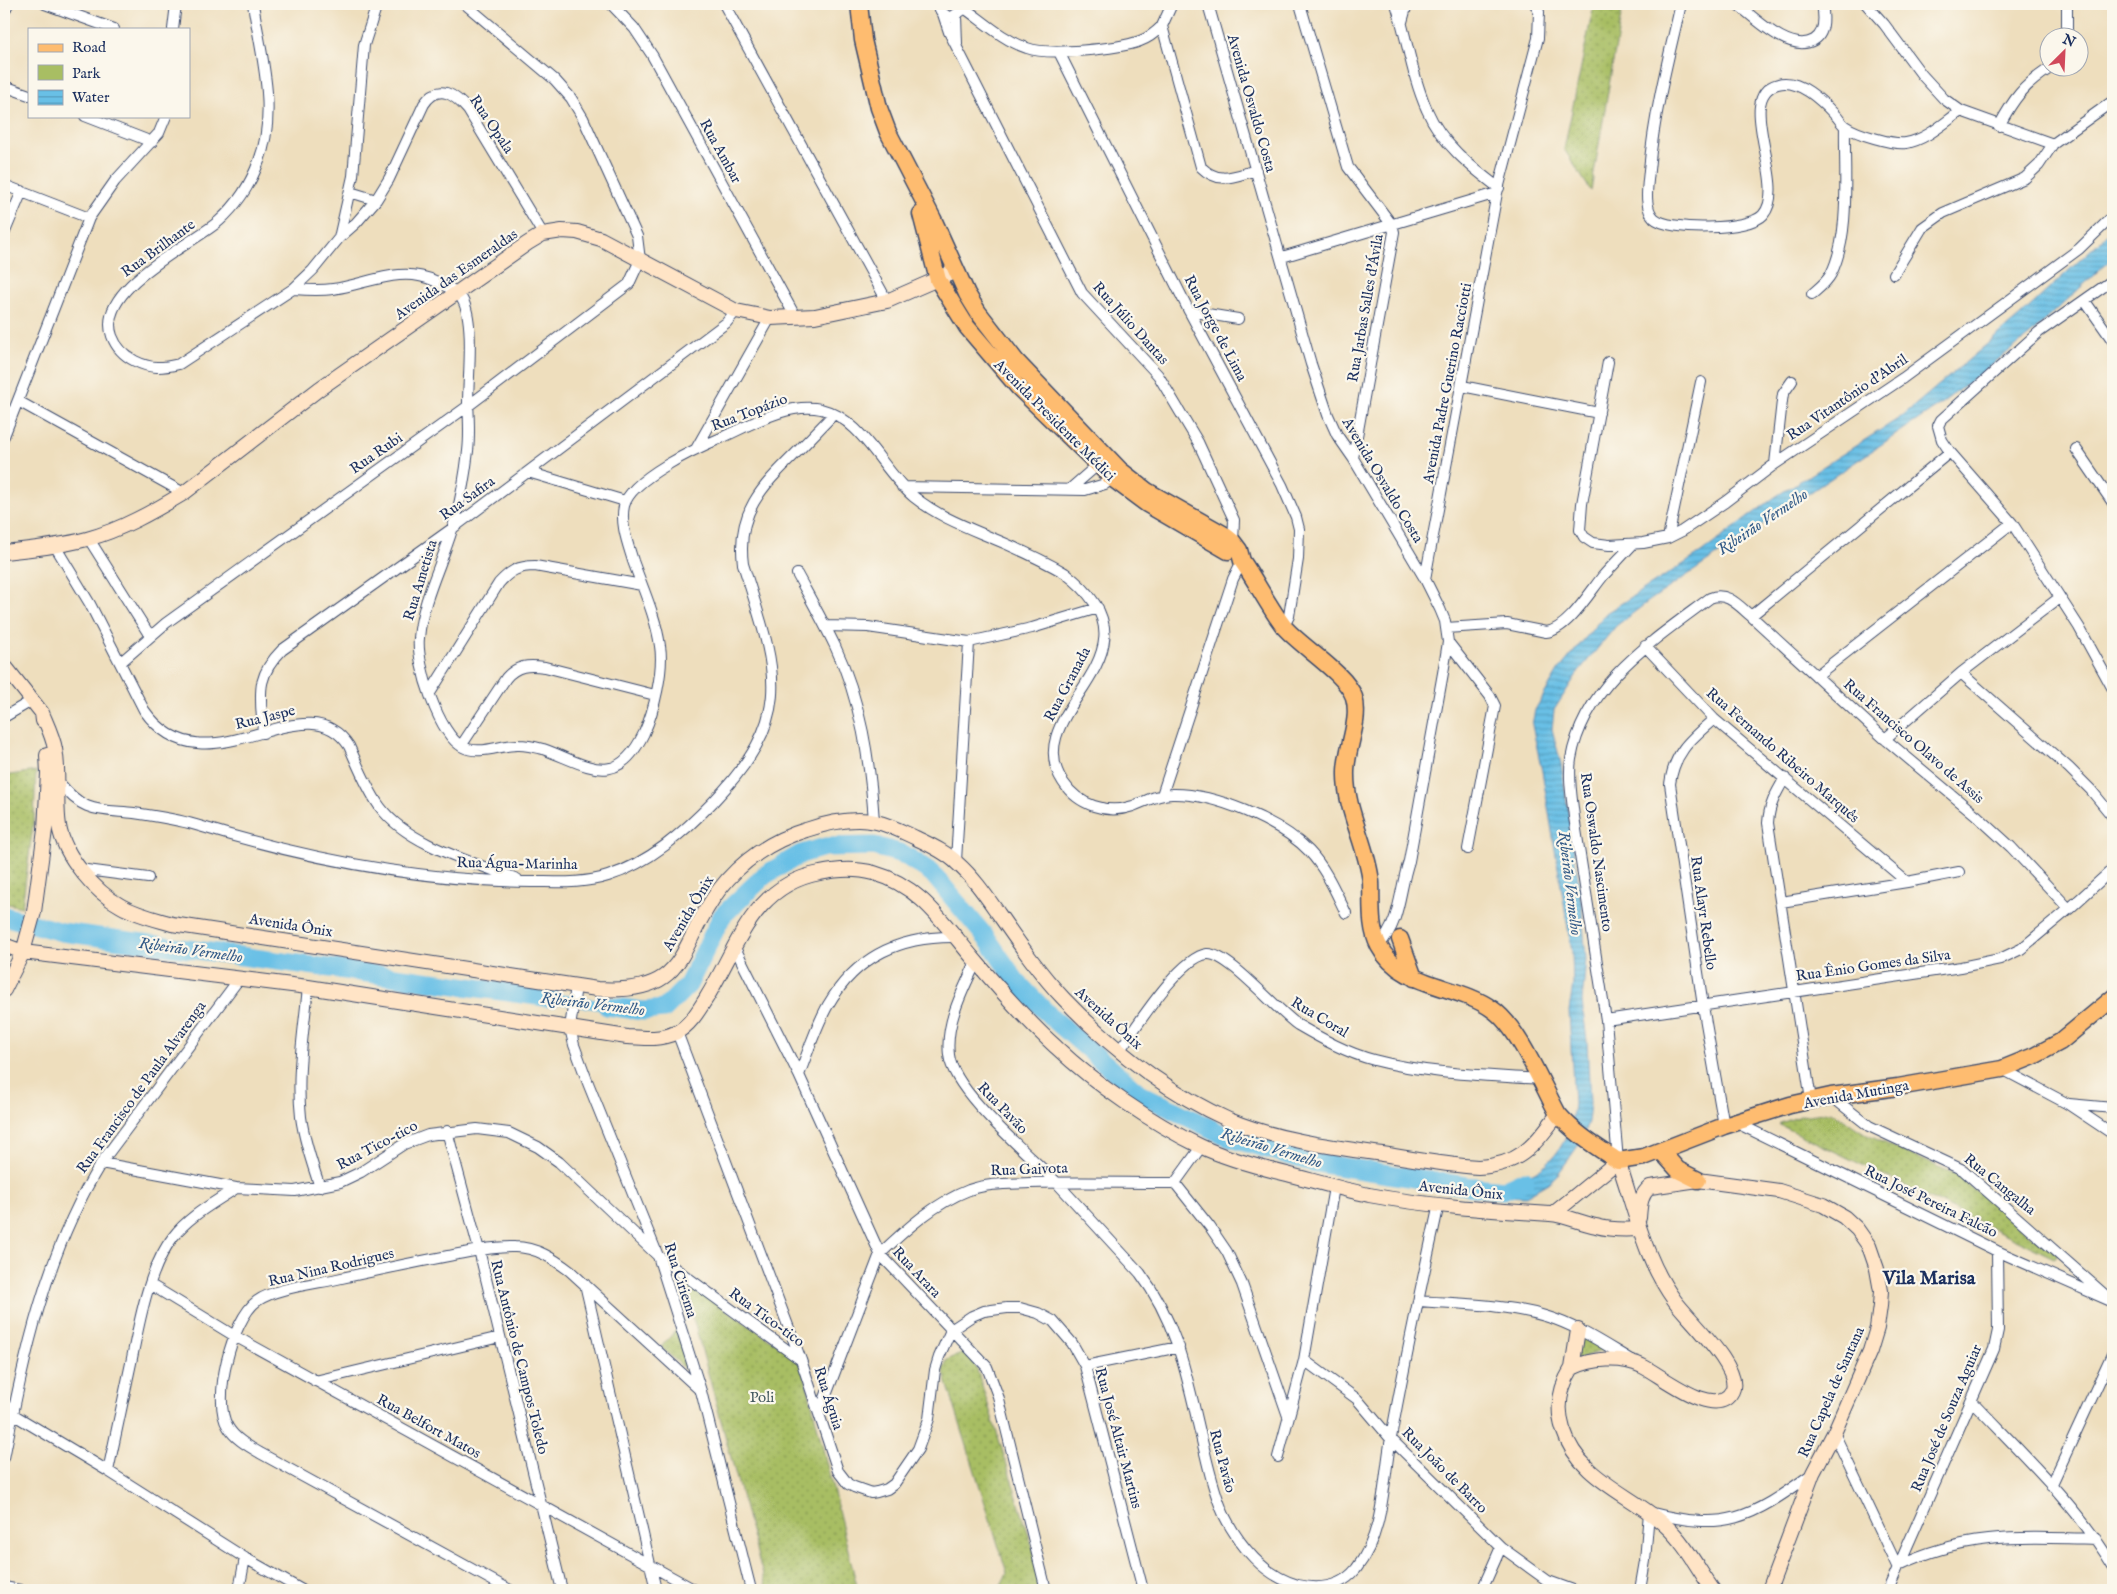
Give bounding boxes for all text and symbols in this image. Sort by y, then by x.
legend [28,28,190,118]
north arrow [2040,28,2090,78]
text: N [2059,30,2078,52]
street label: Avenida Osvaldo Costa [1222,31,1280,175]
text: Road [72,38,107,57]
text: Park [72,64,102,83]
text: Water [72,88,110,107]
street label: Rua Opala [465,91,518,158]
street label: Rua Ambar [695,116,746,187]
street label: Rua Brilhante [118,215,199,282]
street label: Avenida das Esmeraldas [390,225,521,325]
street label: Rua Jarbas Salles d'Ávila [1343,232,1388,384]
street label: Rua Jorge de Lima [1180,272,1252,385]
street label: Rua Júlio Dantas [1088,278,1173,369]
street label: Avenida Padre Guerino Racciotti [1418,281,1476,486]
street label: Rua Vitantônio d'Abril [1783,349,1912,445]
street label: Avenida Presidente Médici [989,355,1120,485]
street label: Rua Topázio [708,389,790,436]
street label: Avenida Osvaldo Costa [1337,413,1428,547]
street label: Rua Rubi [346,428,406,478]
street label: Rua Safira [436,472,499,525]
water label: Ribeirão Vermelho [1714,485,1812,560]
street label: Rua Ametista [399,537,442,623]
street label: Rua Granada [1040,643,1095,725]
street label: Rua Francisco Olavo de Assis [1839,675,1988,808]
street label: Rua Fernando Ribeiro Marquês [1702,684,1863,827]
street label: Rua Jaspe [233,701,297,734]
street label: Rua Oswaldo Nascimento [1576,771,1617,933]
water label: Ribeirão Vermelho [1553,830,1585,937]
street label: Rua Água-Marinha [456,853,578,874]
street label: Rua Alayr Rebello [1686,855,1721,971]
street label: Avenida Ônix [658,871,719,955]
street label: Avenida Ônix [247,909,335,942]
water label: Ribeirão Vermelho [137,934,244,968]
street label: Rua Ênio Gomes da Silva [1795,945,1952,986]
street label: Avenida Ônix [1070,982,1147,1054]
water label: Ribeirão Vermelho [539,989,646,1021]
street label: Rua Coral [1288,993,1353,1042]
street label: Rua Francisco de Paula Alvarenga [72,997,211,1177]
street label: Avenida Mutinga [1801,1076,1911,1113]
street label: Rua Pavão [973,1078,1032,1138]
street label: Rua Tico-tico [334,1116,421,1175]
water label: Ribeirão Vermelho [1218,1124,1325,1174]
street label: Rua Cangalha [1960,1150,2040,1220]
street label: Rua Gaivota [990,1159,1069,1180]
street label: Rua José Pereira Falcão [1861,1161,2001,1242]
street label: Avenida Ônix [1417,1177,1505,1204]
street label: Rua Ciriema [659,1240,702,1321]
street label: Rua Arara [888,1243,945,1302]
street label: Rua Nina Rodrigues [266,1244,396,1291]
street label: Rua Antônio de Campos Toledo [486,1258,553,1456]
district label: Vila Marisa [1882,1266,1976,1291]
street label: Rua Tico-tico [725,1284,808,1351]
street label: Rua Capela de Santana [1794,1323,1869,1461]
street label: Rua José de Souza Aguiar [1907,1341,1986,1495]
street label: Rua Águia [809,1364,848,1433]
street label: Rua José Altair Martins [1091,1365,1146,1511]
park label: Poli [750,1388,774,1407]
street label: Rua Belfort Matos [373,1390,484,1463]
street label: Rua João de Barro [1398,1423,1492,1517]
street label: Rua Pavão [1205,1427,1240,1495]

